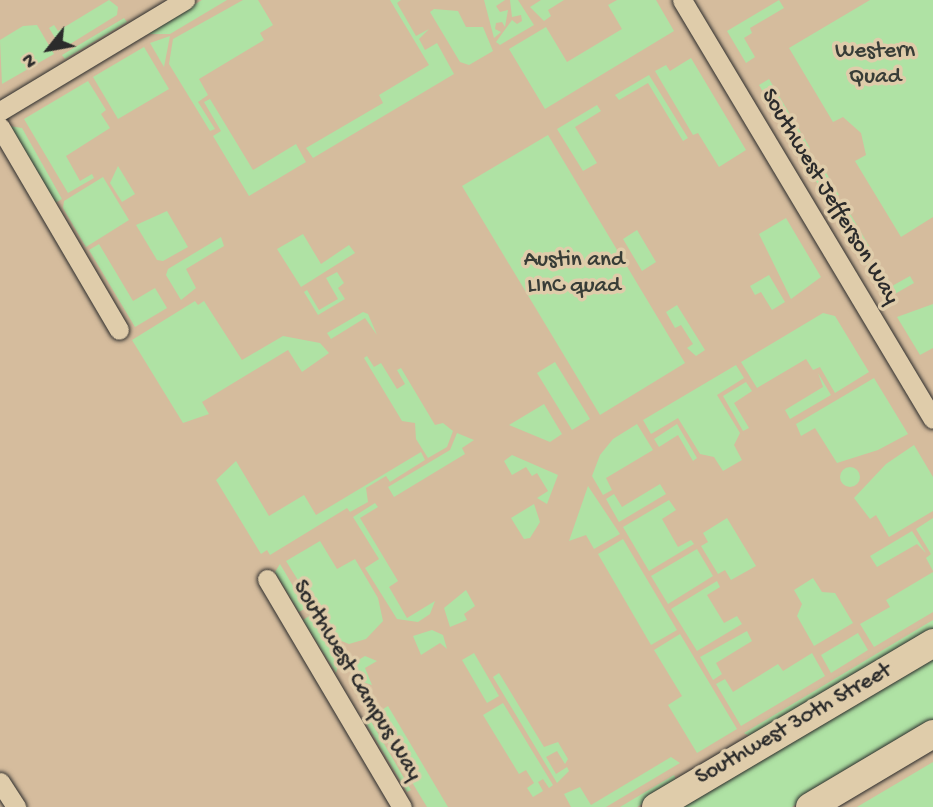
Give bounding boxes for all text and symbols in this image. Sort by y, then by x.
north arrow [14,14,84,84]
park label: Western Quad [835,38,915,92]
text: N [18,49,44,71]
street label: Southwest Jefferson Way [754,84,904,310]
park label: Austin and LInC quad [524,247,624,301]
street label: Southwest Campus Way [285,576,427,786]
street label: Southwest 30th Street [691,658,897,792]

